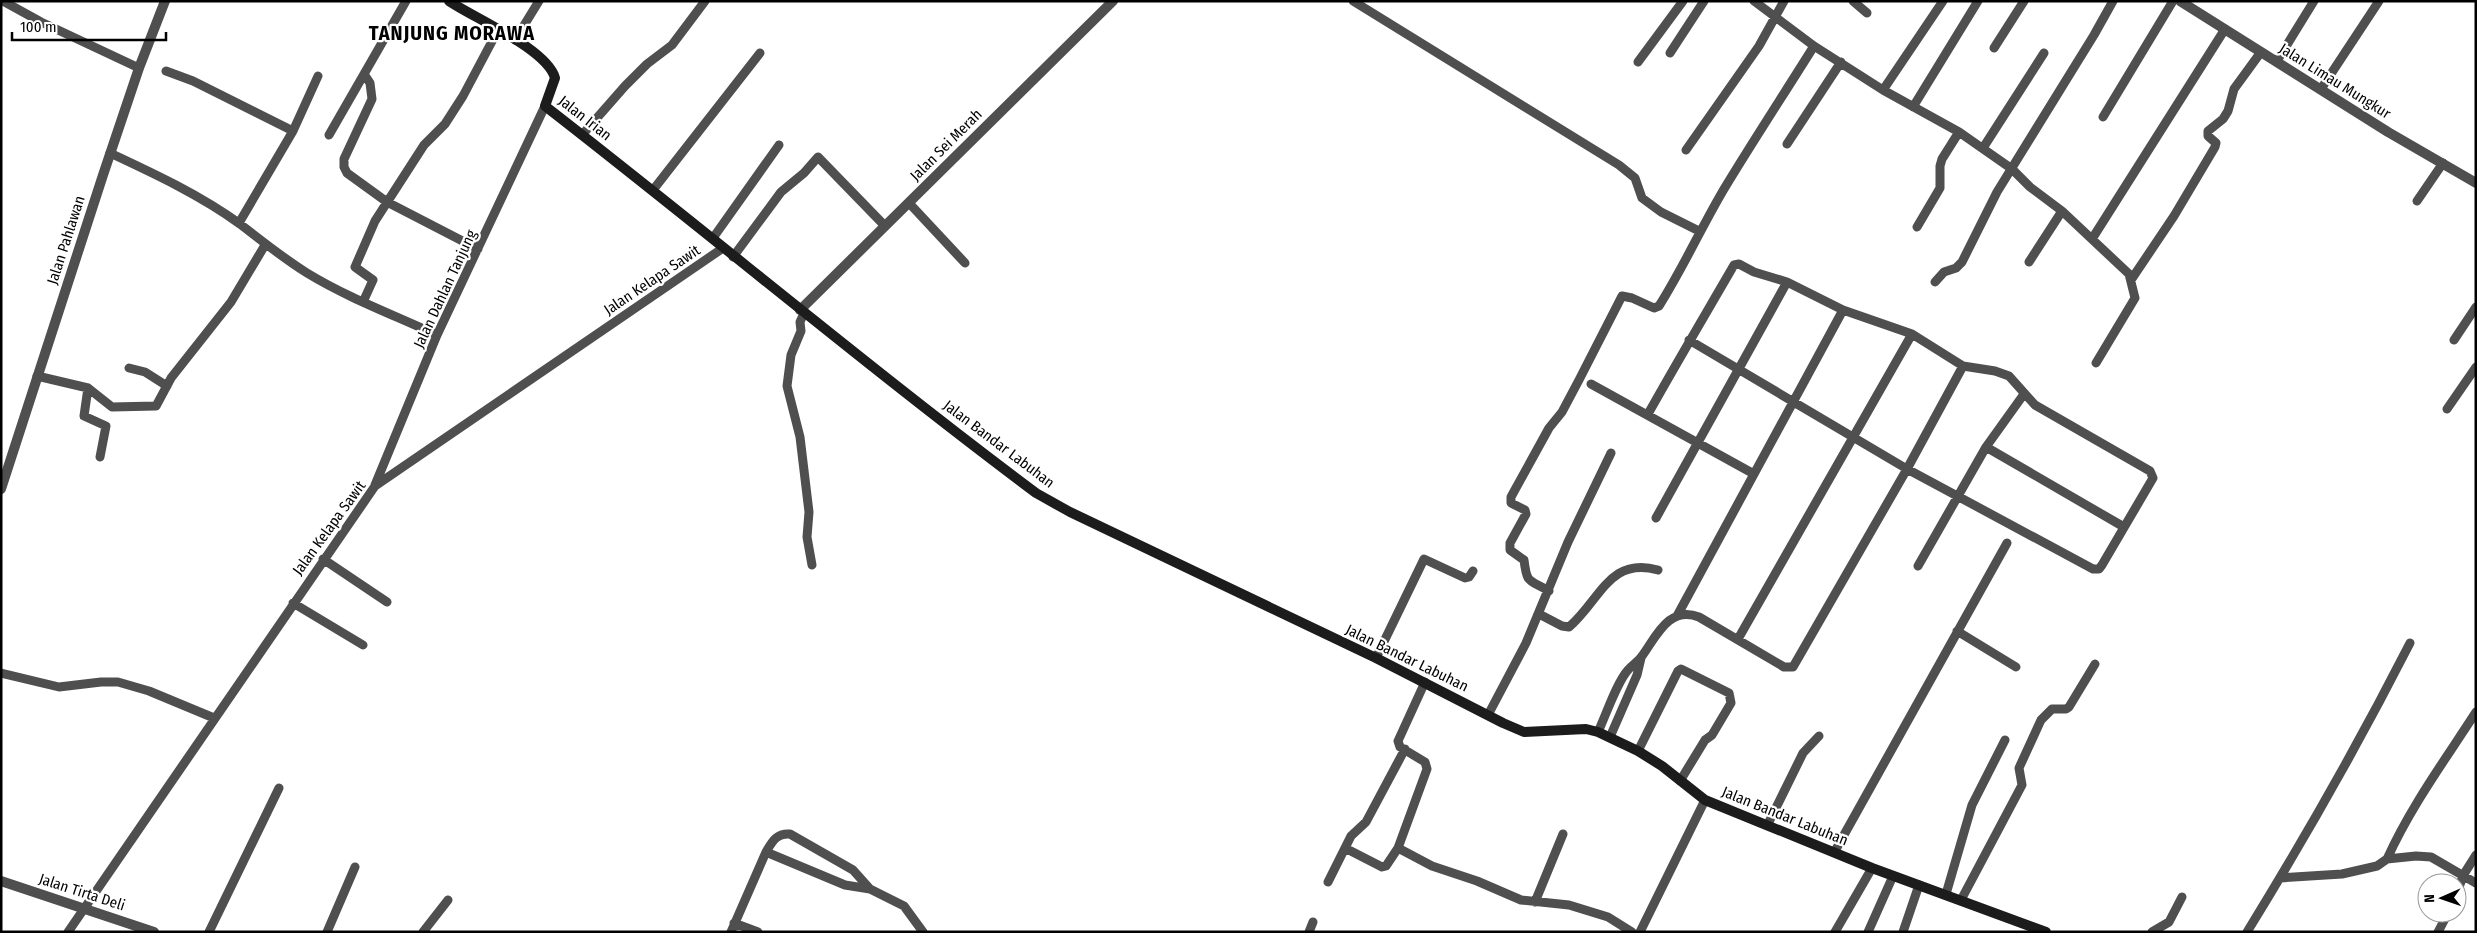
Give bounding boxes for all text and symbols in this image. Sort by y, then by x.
scale bar [12,10,166,42]
text: 100 m [20,18,57,36]
district label: TANJUNG MORAWA [369,21,535,45]
street label: Jalan Limau Mungkur [2276,39,2395,123]
street label: Jalan Irian [555,92,615,144]
street label: Jalan Sei Merah [906,105,986,185]
street label: Jalan Pahlawan [43,193,89,287]
street label: Jalan Dahlan Tanjung [410,227,480,351]
street label: Jalan Kelapa Sawit [600,241,704,319]
street label: Jalan Bandar Labuhan [940,396,1058,492]
street label: Jalan Kelapa Sawit [289,477,369,579]
street label: Jalan Bandar Labuhan [1343,620,1471,696]
street label: Jalan Bandar Labuhan [1719,782,1851,850]
street label: Jalan Tirta Deli [37,870,127,914]
north arrow [2417,873,2467,923]
text: N [2421,894,2438,903]

